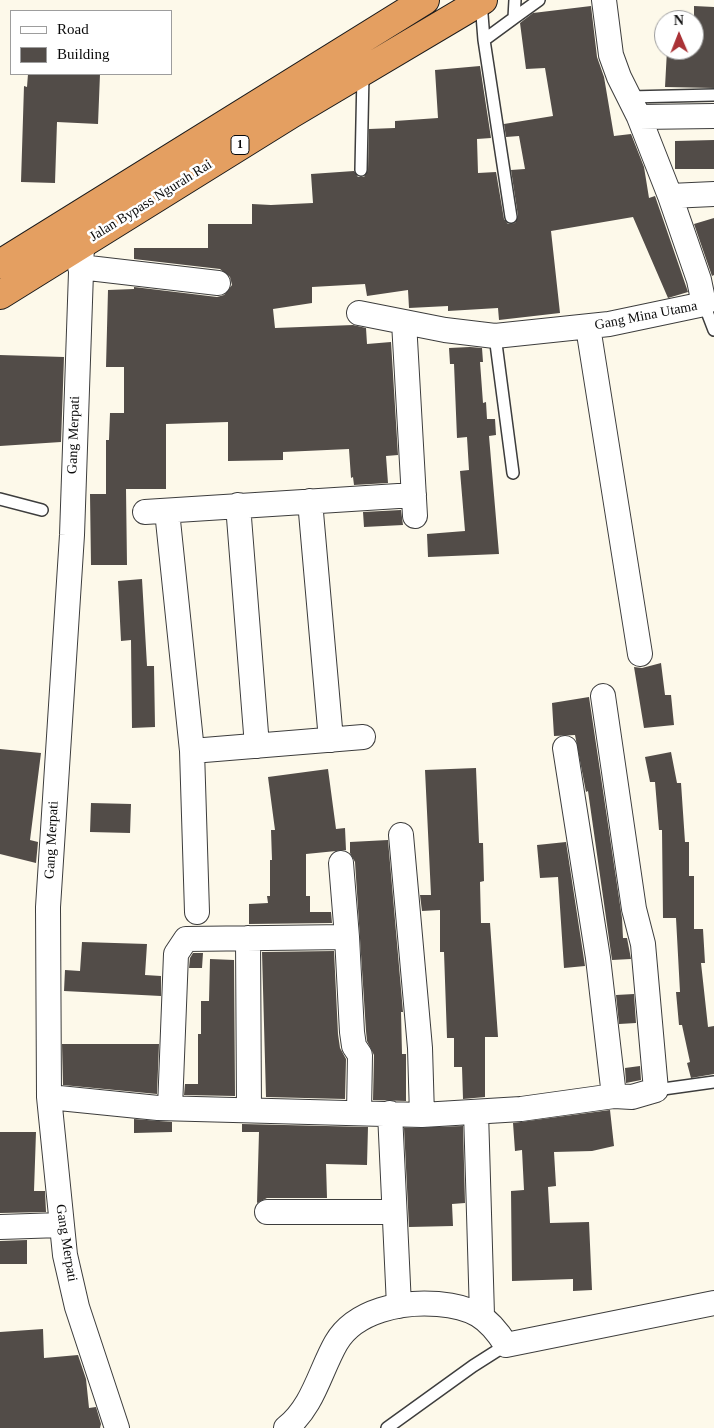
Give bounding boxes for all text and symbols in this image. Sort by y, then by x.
legend [10,10,172,75]
north arrow [654,10,704,60]
text: N [674,13,684,28]
text: Road [57,21,89,37]
text: Building [57,46,110,62]
road number: 1 [231,136,249,154]
street label: Jalan Bypass Ngurah Rai [87,156,215,246]
street label: Gang Mina Utama [593,298,699,334]
street label: Gang Merpati [64,396,84,474]
street label: Gang Merpati [42,801,62,879]
street label: Gang Merpati [52,1203,80,1283]

